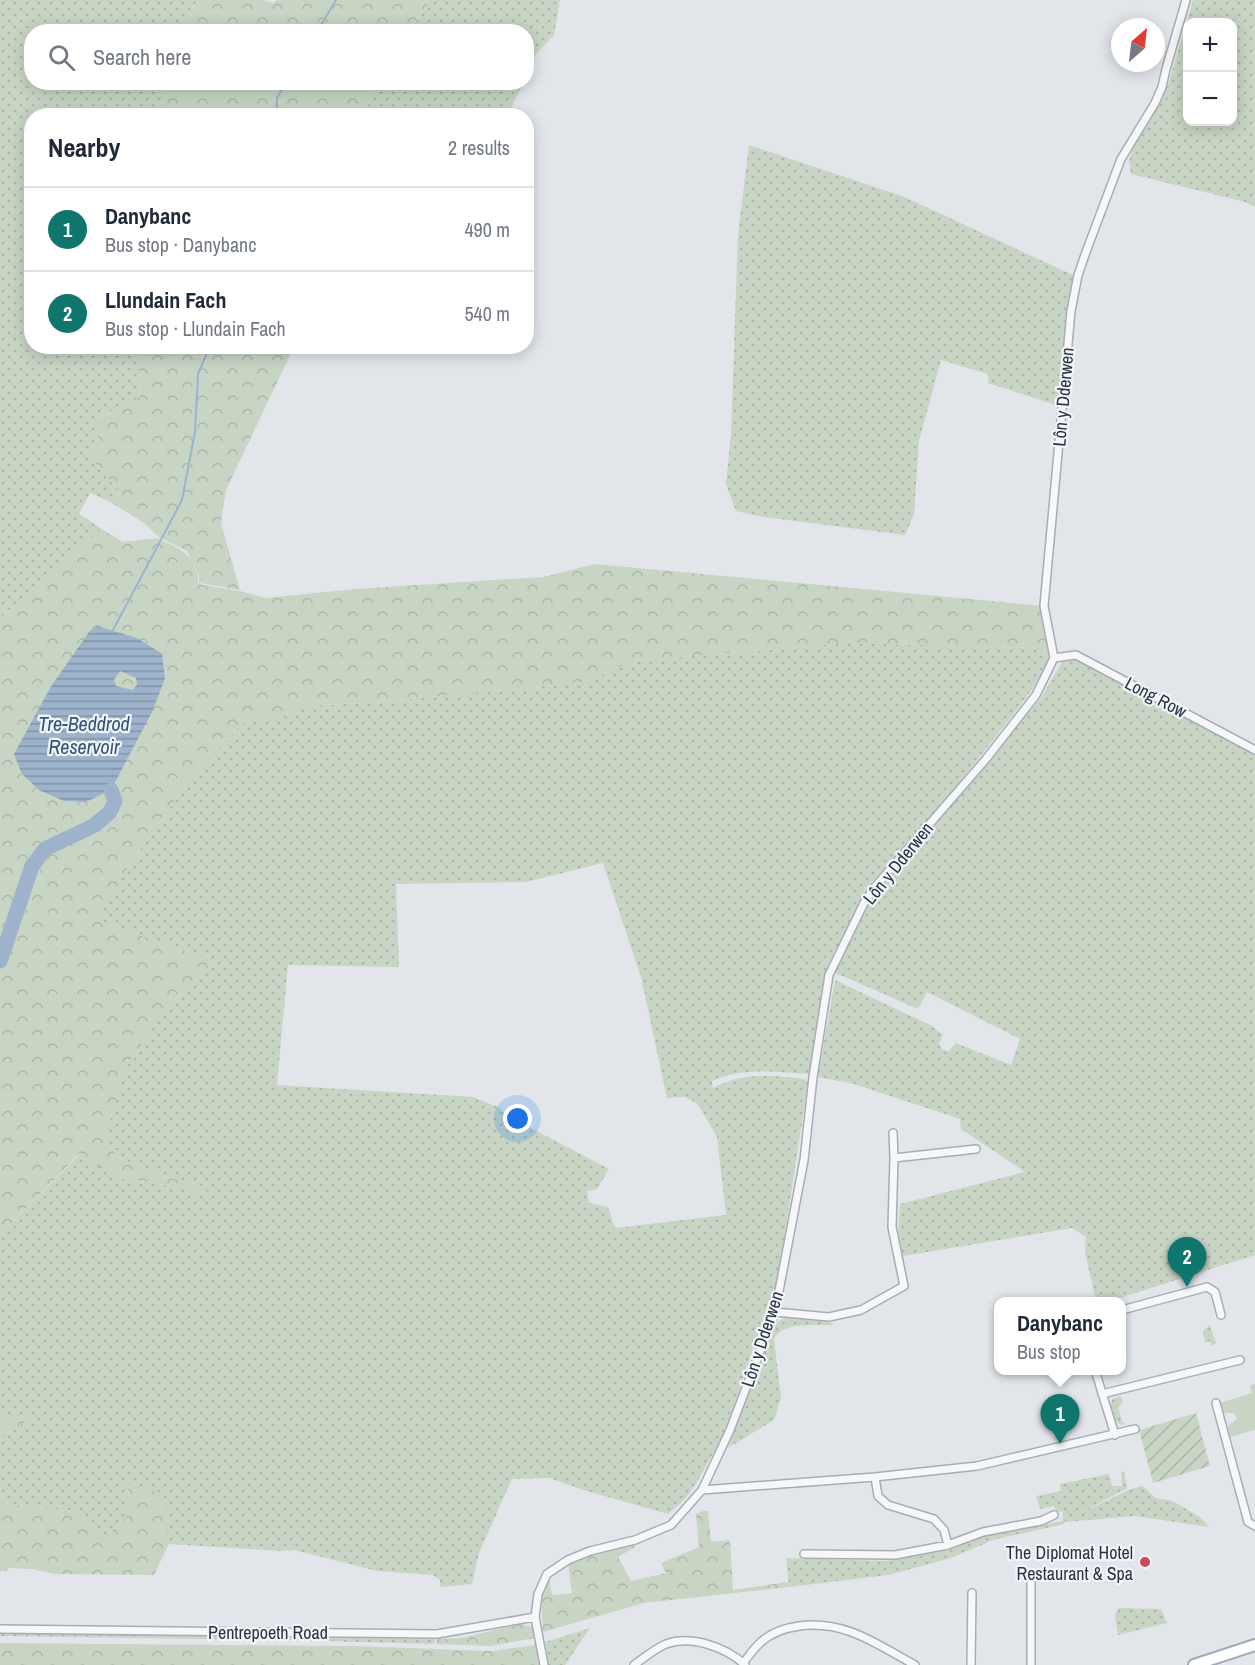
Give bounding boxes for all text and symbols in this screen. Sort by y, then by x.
north arrow [1111,18,1165,72]
map controls [1183,18,1237,126]
button: + [1183,18,1237,72]
search box [24,24,534,90]
icon: search [45,41,78,74]
text: Search here [93,42,191,72]
button: − [1183,72,1237,126]
text: Nearby [48,130,120,165]
text: 2 results [448,134,510,161]
text: Danybanc [105,201,191,231]
text: 1 [63,216,72,243]
text: 490 m [464,216,510,243]
text: Bus stop · Danybanc [105,231,256,258]
text: Llundain Fach [105,285,226,315]
text: 2 [63,300,72,327]
text: 540 m [464,300,510,327]
text: Bus stop · Llundain Fach [105,315,286,342]
street label: Lôn y Dderwen [1046,346,1080,448]
street label: Long Row [1121,670,1192,724]
water label: Tre-Beddrod Reservoir [38,710,131,760]
street label: Lôn y Dderwen [857,817,939,909]
your location [503,1104,532,1133]
pin: 2 [1168,1238,1206,1287]
street label: Lôn y Dderwen [735,1288,789,1390]
popup [994,1297,1126,1375]
text: Danybanc [1017,1308,1103,1338]
text: Bus stop [1017,1338,1081,1365]
pin: 1 [1040,1394,1080,1444]
place label: The Diplomat Hotel Restaurant & Spa [1006,1540,1133,1586]
marker: The Diplomat Hotel Restaurant & Spa [1138,1555,1152,1569]
street label: Pentrepoeth Road [208,1620,328,1645]

